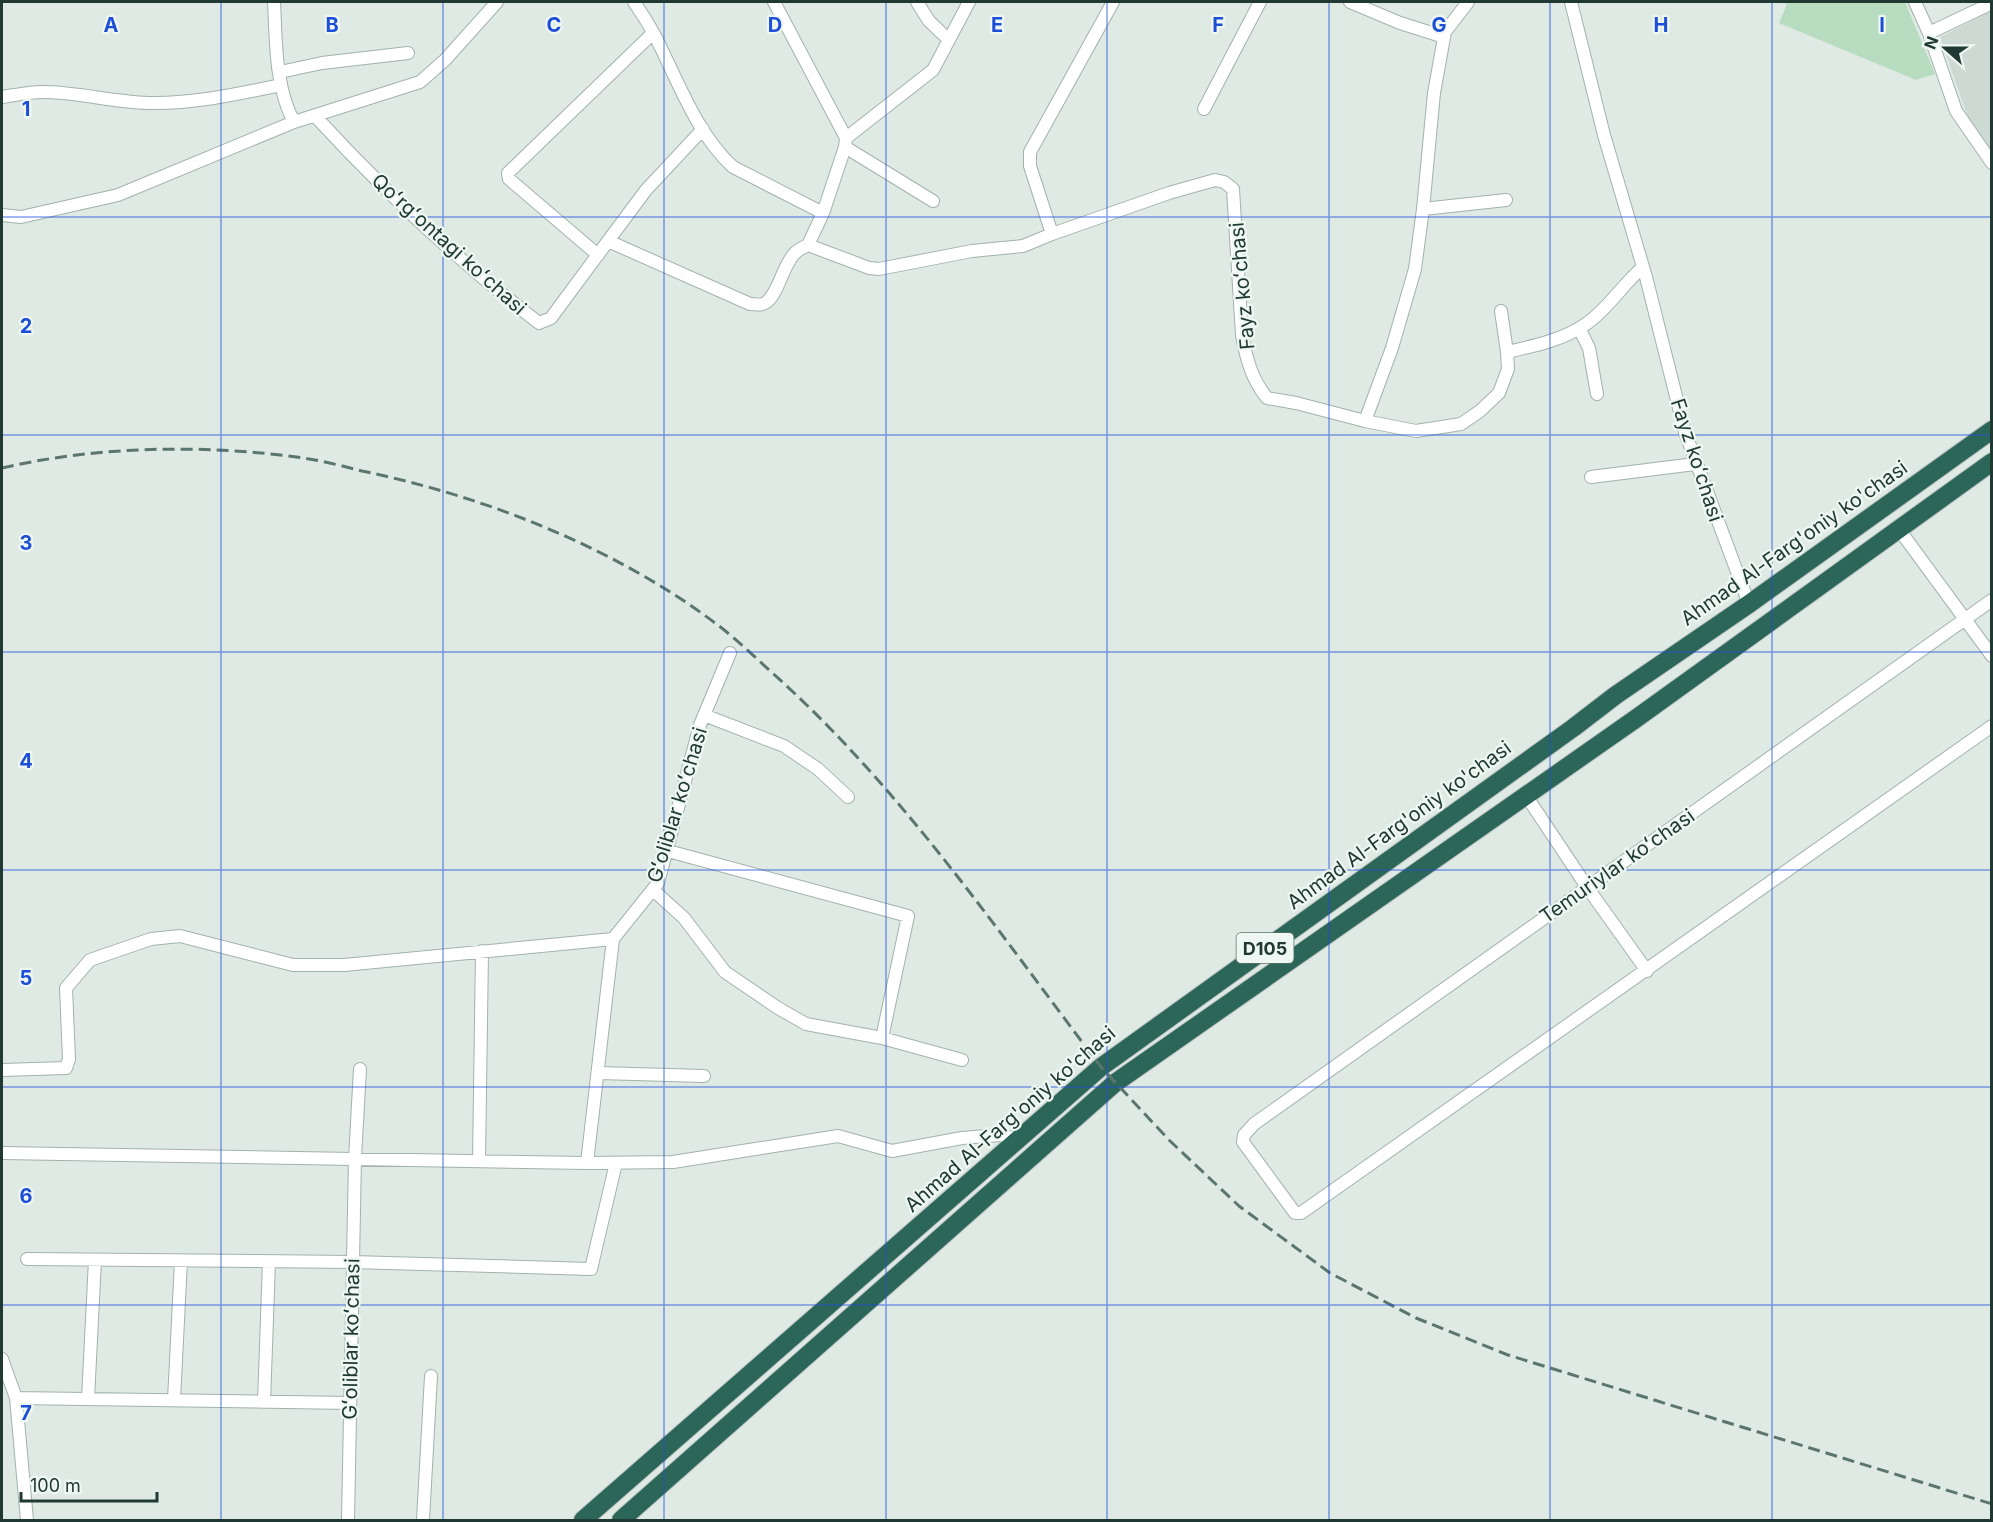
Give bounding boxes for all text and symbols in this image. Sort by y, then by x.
text: A [104,13,119,37]
text: B [325,13,339,37]
text: C [547,13,561,37]
text: D [768,13,782,37]
text: E [991,13,1003,37]
text: F [1212,13,1224,37]
text: G [1431,13,1447,37]
text: H [1654,13,1668,37]
text: I [1879,13,1885,37]
north arrow [1915,18,1975,78]
text: N [1919,33,1943,52]
text: 1 [22,97,30,121]
street label: Qoʻrgʻontagi koʻchasi [367,168,531,320]
street label: Fayz koʻchasi [1224,221,1260,351]
text: 2 [20,314,32,338]
street label: Fayz koʻchasi [1666,395,1728,525]
street label: Ahmad Al-Farg'oniy ko'chasi [1676,455,1912,631]
text: 3 [20,531,32,555]
street label: Gʻoliblar koʻchasi [642,724,712,886]
street label: Ahmad Al-Farg'oniy ko'chasi [1282,736,1516,914]
text: 4 [19,749,33,773]
street label: Temuriylar koʻchasi [1535,804,1699,928]
road number: D105 [1236,933,1294,963]
text: 5 [20,966,32,990]
street label: Ahmad Al-Farg'oniy ko'chasi [900,1021,1120,1217]
text: 6 [20,1184,33,1208]
street label: Gʻoliblar koʻchasi [338,1258,364,1420]
text: 7 [20,1401,32,1425]
scale bar [21,1465,158,1503]
text: 100 m [30,1475,81,1496]

